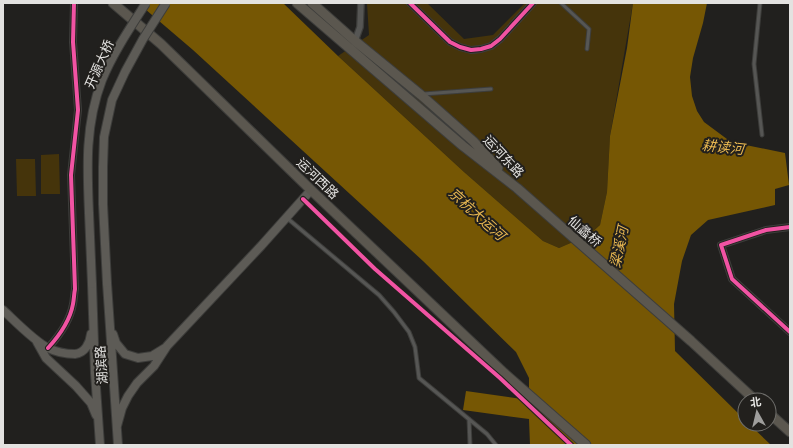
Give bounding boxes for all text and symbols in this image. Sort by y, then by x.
street label: 开源大桥 [82,37,116,91]
street label: 运河东路 [481,132,527,180]
water label: 耕读河 [701,137,748,157]
street label: 运河西路 [294,155,342,201]
water label: 京杭大运河 [446,185,511,245]
street label: 仙蠡桥 [566,213,604,249]
water label: 梁溪河 [607,222,632,269]
street label: 湖滨路 [93,345,109,385]
north arrow [737,392,777,432]
text: 北 [749,395,762,409]

